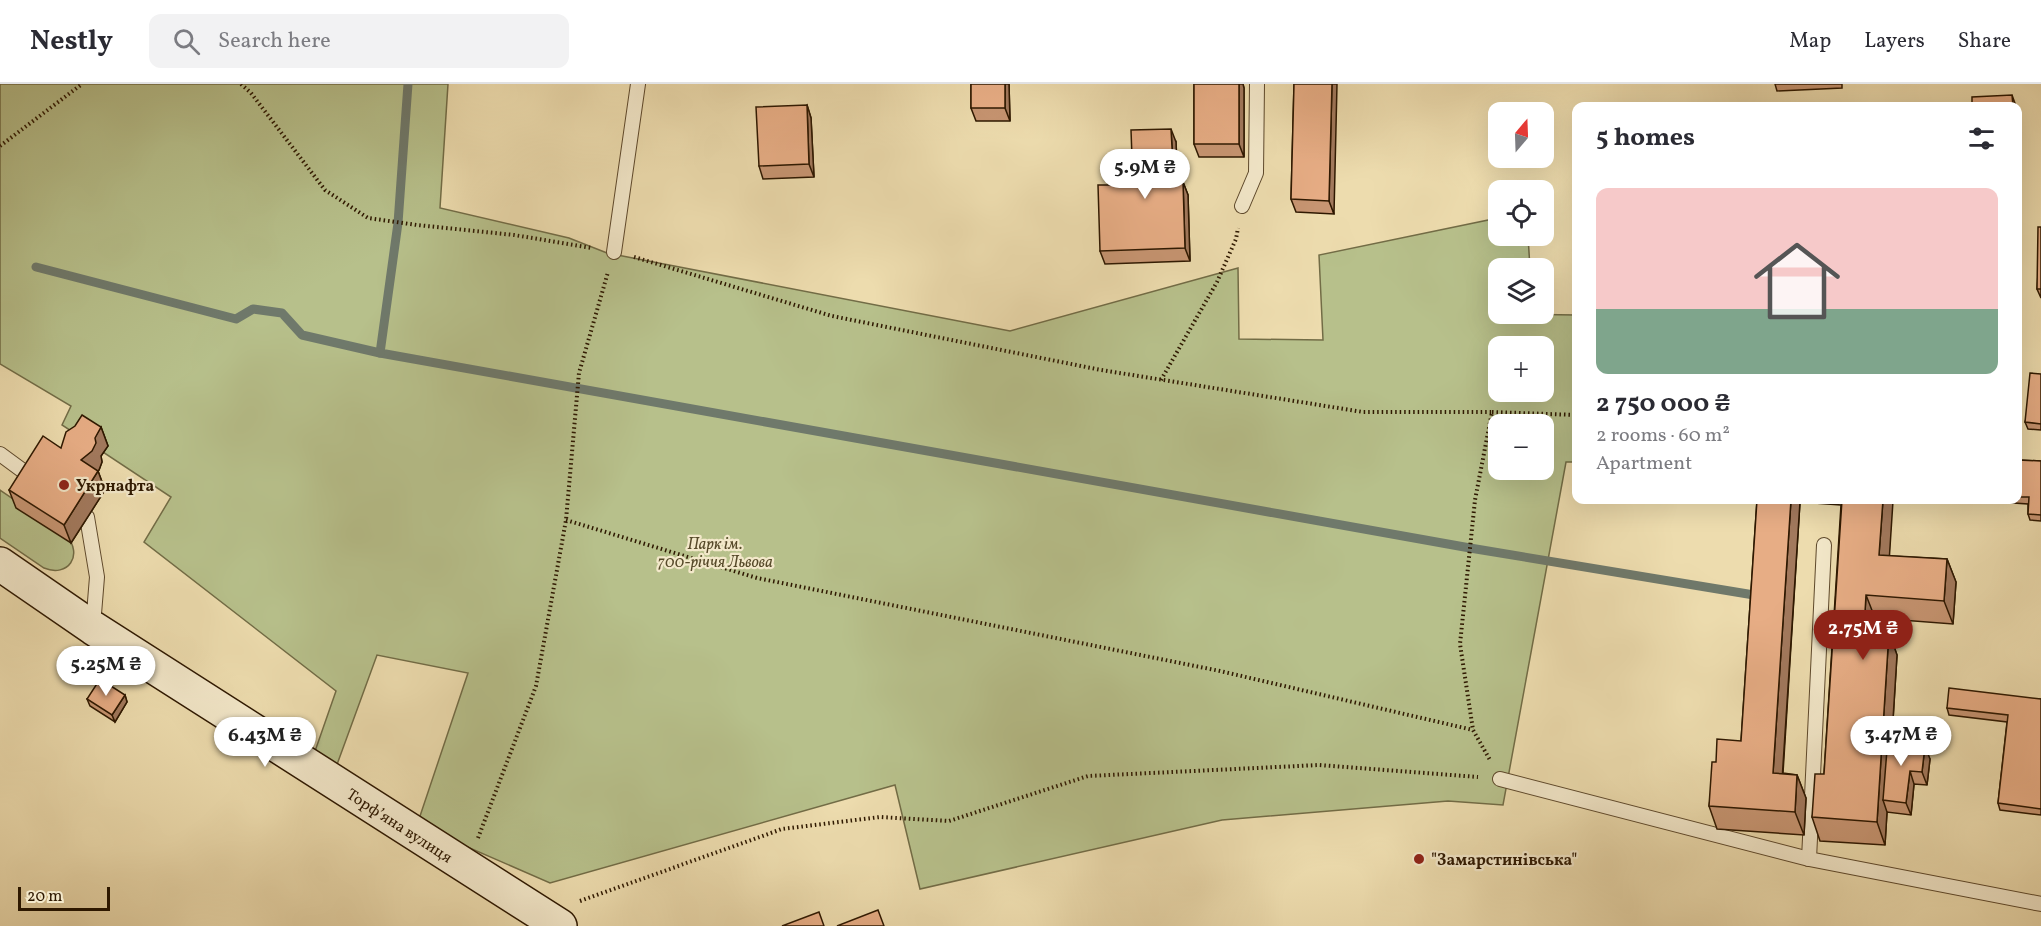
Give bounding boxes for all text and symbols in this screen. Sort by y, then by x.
search box [149,14,569,68]
text: Nestly [30,22,113,61]
icon: search [170,25,203,58]
text: Search here [218,26,331,57]
text: Map [1789,27,1831,56]
text: Layers [1864,27,1925,56]
text: Share [1958,27,2011,56]
north arrow [1488,102,1554,168]
map controls [1488,102,1554,480]
text: 5 homes [1596,120,1695,156]
icon: filters [1965,122,1998,155]
pin: 5.9M ₴ [1096,149,1194,200]
text: 5.9M ₴ [1114,154,1176,182]
button: locate [1488,180,1554,246]
icon: home [1743,227,1851,335]
button: layers [1488,258,1554,324]
button: + [1488,336,1554,402]
text: 2 750 000 ₴ [1596,386,1731,422]
button: − [1488,414,1554,480]
text: 2 rooms · 60 m² [1596,422,1730,450]
text: Apartment [1596,450,1692,478]
place label: Укрнафта [76,476,155,498]
marker: Укрнафта [57,478,71,492]
park label: Парк ім. 700-річчя Львова [657,534,773,574]
pin: 2.75M ₴ [1808,610,1918,661]
text: 2.75M ₴ [1828,615,1898,643]
pin: 5.25M ₴ [51,646,161,697]
text: 5.25M ₴ [70,651,142,679]
pin: 3.47M ₴ [1846,716,1956,767]
pin: 6.43M ₴ [210,717,320,768]
text: 3.47M ₴ [1864,721,1938,749]
text: 6.43M ₴ [228,722,302,750]
street label: Торфʼяна вулиця [342,784,456,869]
place label: "Замарстинівська" [1431,850,1577,872]
marker: "Замарстинівська" [1412,852,1426,866]
scale bar [18,884,110,912]
text: 20 m [27,886,62,908]

